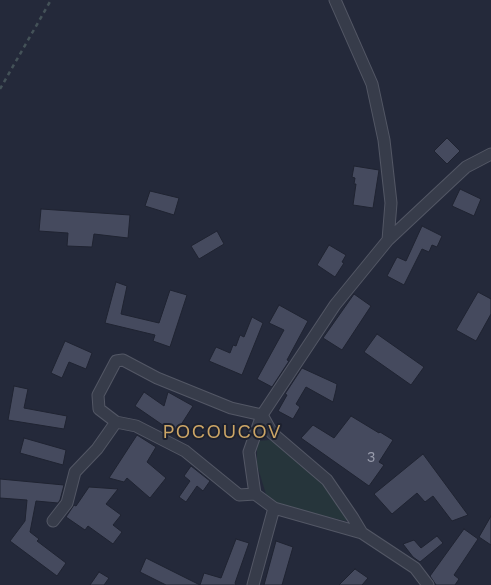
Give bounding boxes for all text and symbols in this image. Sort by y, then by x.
district label: POCOUCOV [161,420,283,444]
house number: 3 [367,449,375,467]

